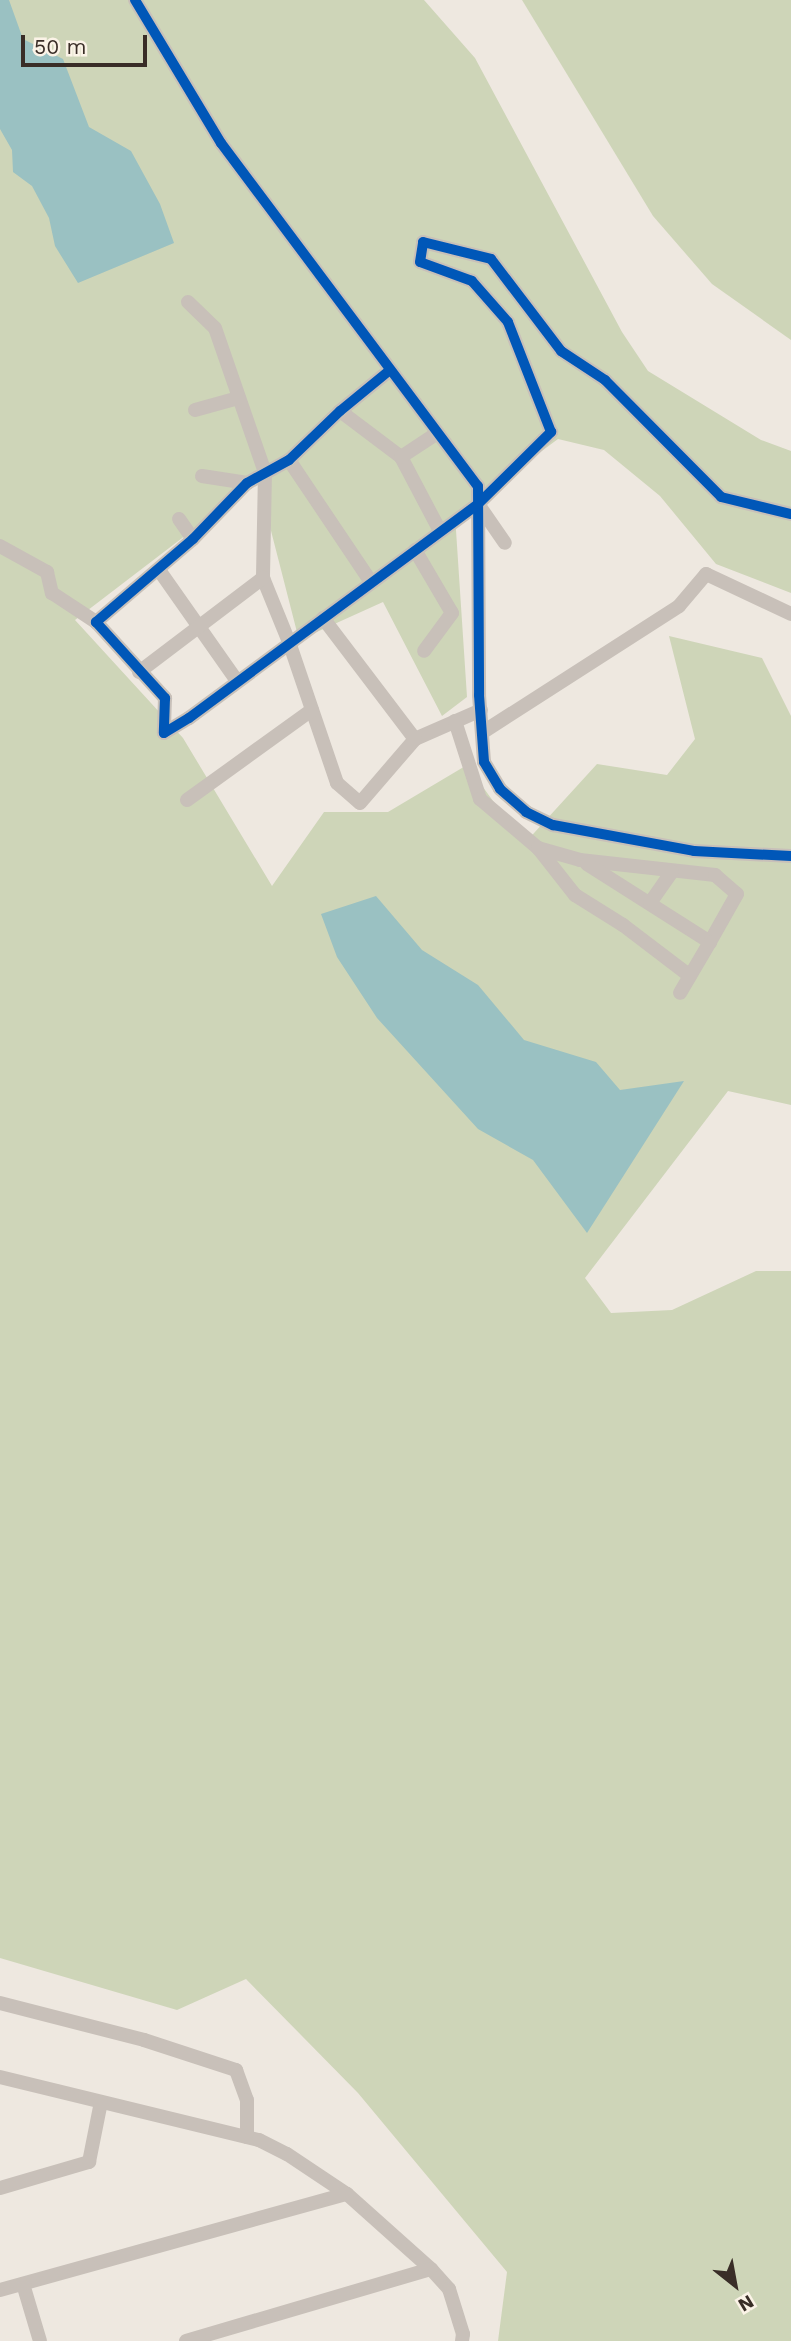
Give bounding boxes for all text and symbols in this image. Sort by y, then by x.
scale bar [24,21,150,65]
text: 50 m [34,34,86,59]
north arrow [700,2250,770,2320]
text: N [734,2290,758,2317]

